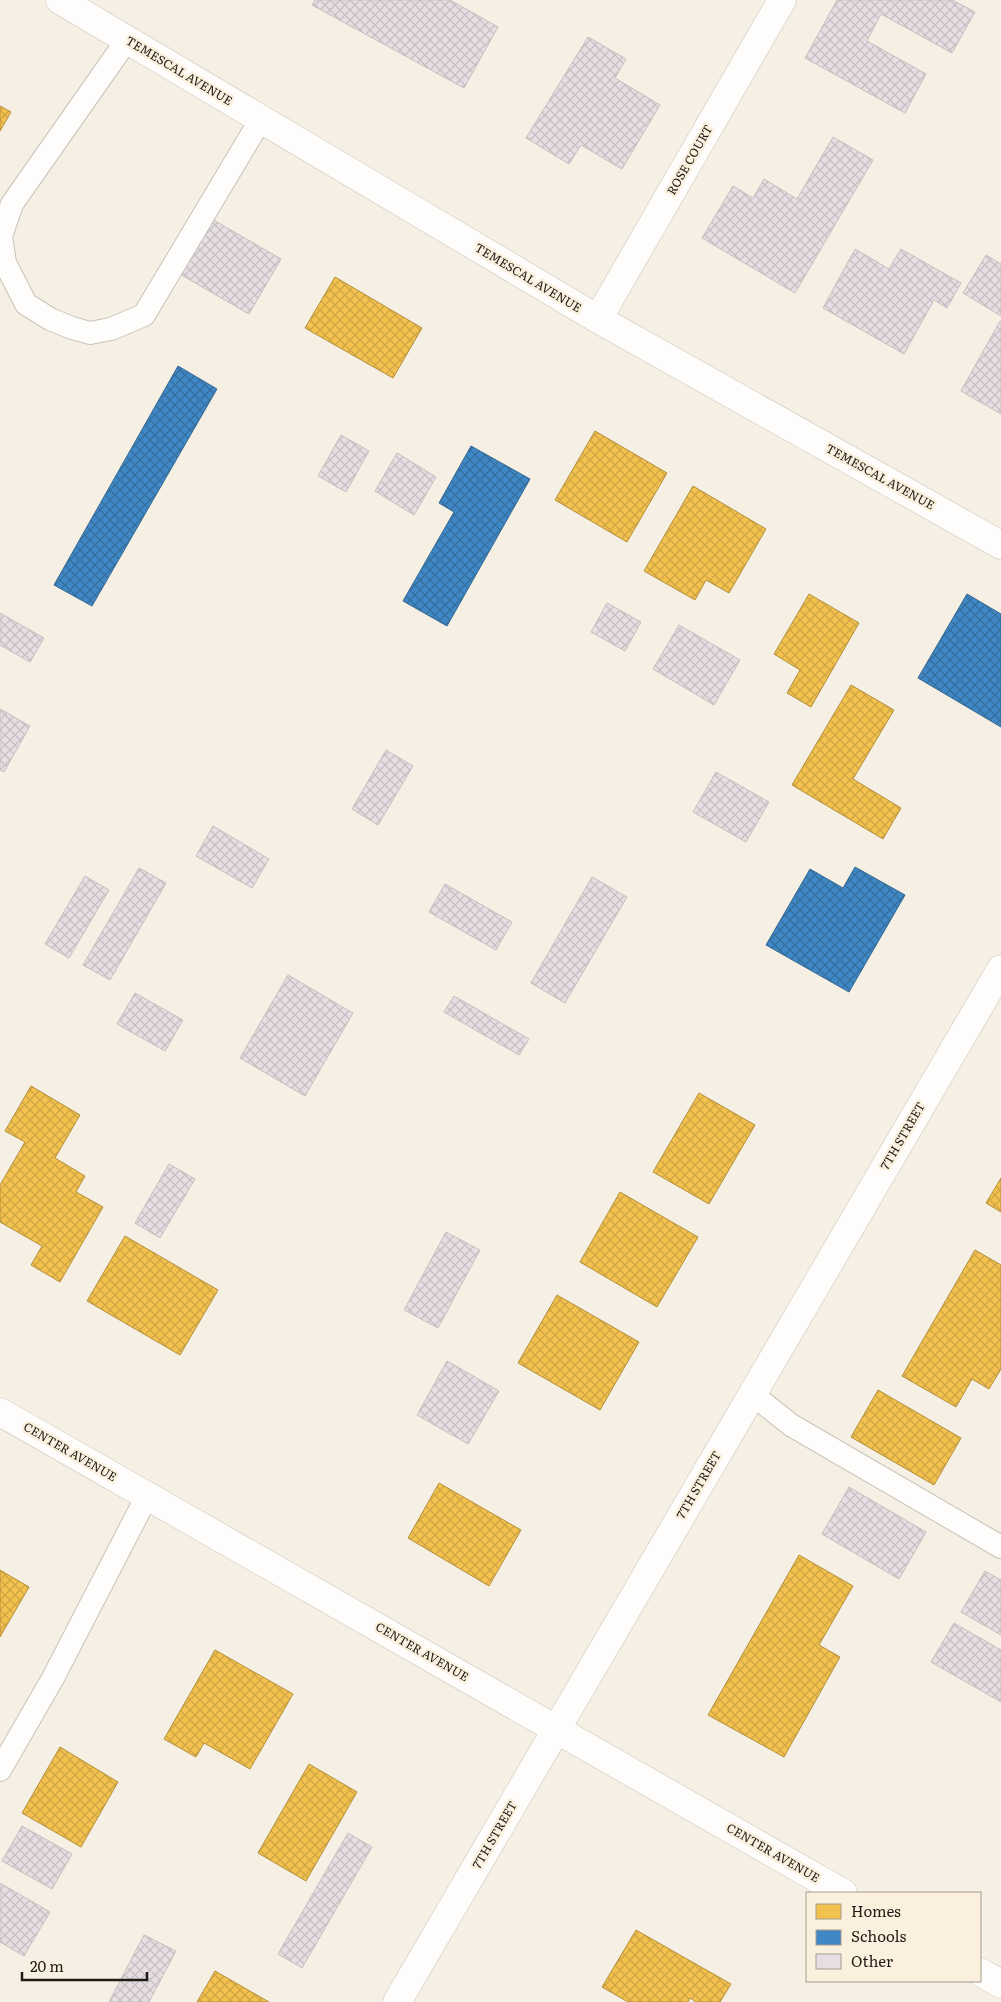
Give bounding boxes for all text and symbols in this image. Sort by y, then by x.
street label: TEMESCAL AVENUE [123,31,237,109]
street label: ROSE COURT [662,121,717,198]
street label: TEMESCAL AVENUE [472,238,586,316]
street label: TEMESCAL AVENUE [823,439,938,514]
street label: 7TH STREET [875,1098,929,1173]
street label: CENTER AVENUE [21,1417,121,1485]
street label: 7TH STREET [671,1447,725,1522]
street label: CENTER AVENUE [373,1617,473,1685]
street label: 7TH STREET [467,1797,521,1872]
street label: CENTER AVENUE [724,1818,824,1886]
legend [806,1892,981,1982]
text: Homes [851,1899,901,1922]
text: Schools [851,1924,907,1947]
text: Other [851,1949,893,1972]
scale bar [22,1950,148,1982]
text: 20 m [30,1954,64,1977]

